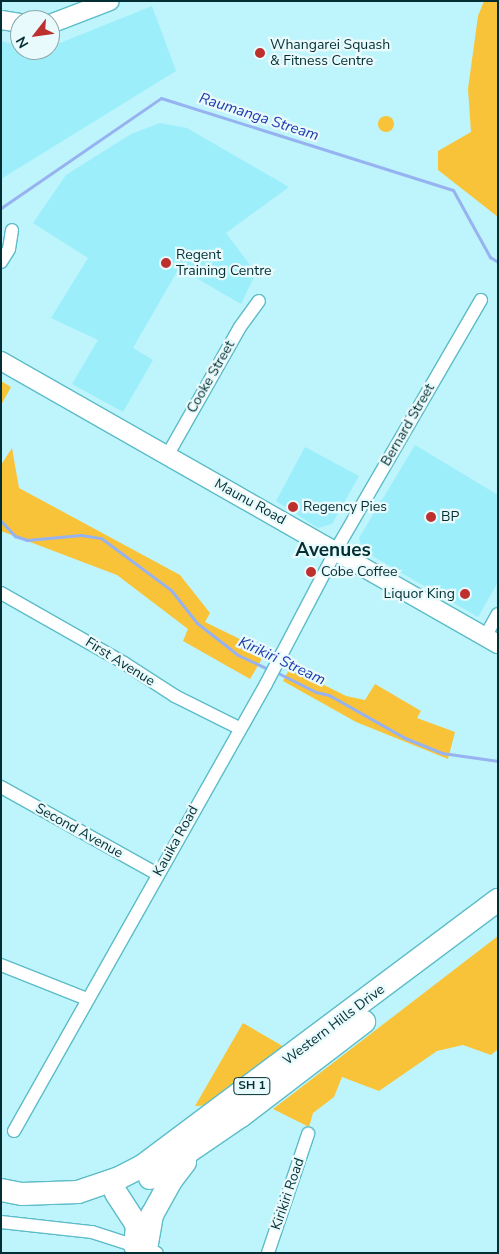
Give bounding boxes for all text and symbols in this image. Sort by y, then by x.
north arrow [10,10,60,60]
text: N [12,33,33,52]
place label: Whangarei Squash & Fitness Centre [270,37,390,70]
marker: Whangarei Squash & Fitness Centre [254,47,266,59]
water label: Raumanga Stream [197,89,321,145]
place label: Regent Training Centre [176,247,272,280]
marker: Regent Training Centre [160,257,172,269]
street label: Cooke Street [184,338,238,416]
street label: Bernard Street [378,381,438,469]
street label: Maunu Road [211,475,289,529]
place label: Regency Pies [303,499,387,515]
marker: Regency Pies [287,501,299,513]
place label: BP [441,509,459,525]
marker: BP [425,511,437,523]
district label: Avenues [295,540,371,562]
place label: Cobe Coffee [321,564,397,580]
marker: Cobe Coffee [305,566,317,578]
place label: Liquor King [384,586,455,602]
marker: Liquor King [459,588,471,600]
water label: Kirikiri Stream [236,633,328,689]
street label: First Avenue [82,634,158,690]
street label: Second Avenue [32,800,126,862]
street label: Kauika Road [150,803,202,879]
street label: Western Hills Drive [280,981,388,1069]
road number: SH 1 [233,1076,271,1096]
street label: Kirikiri Road [268,1156,308,1232]

